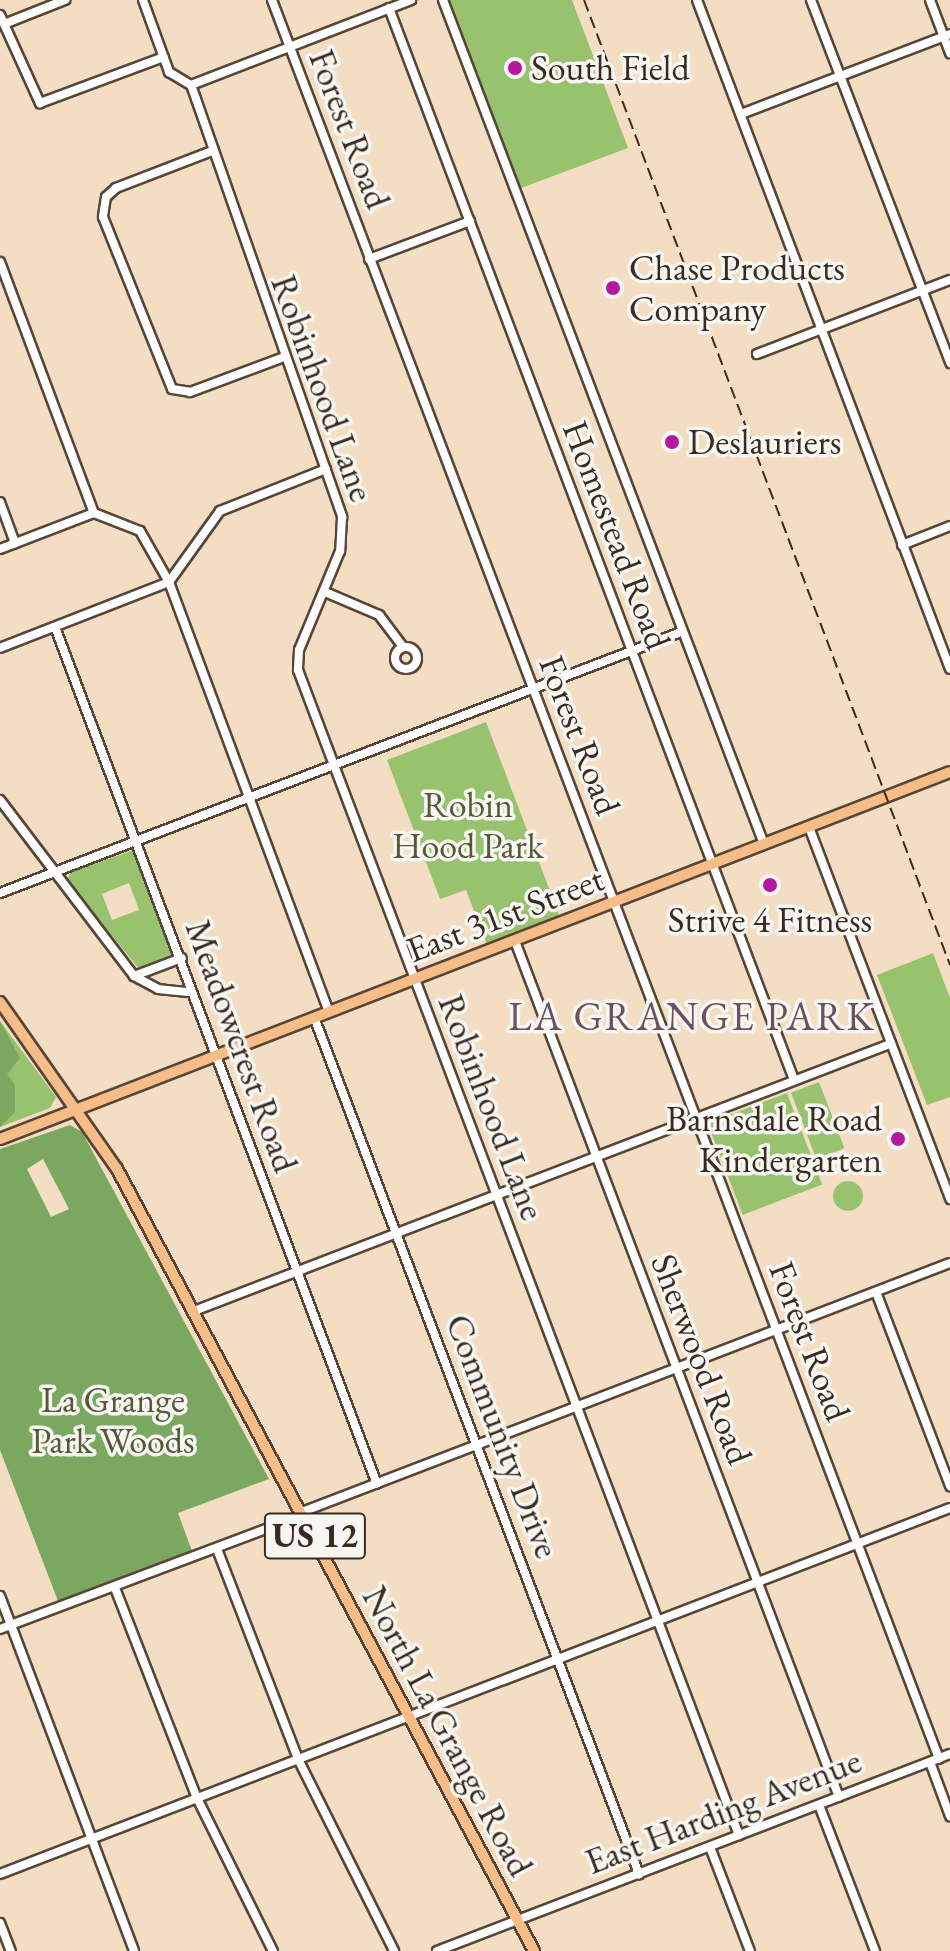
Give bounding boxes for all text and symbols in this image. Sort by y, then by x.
street label: Forest Road [300,43,400,215]
place label: South Field [531,46,690,90]
marker: South Field [506,59,524,77]
place label: Chase Products Company [629,245,845,330]
street label: Robinhood Lane [262,269,384,507]
marker: Chase Products Company [604,279,622,297]
street label: Homestead Road [554,415,680,655]
place label: Deslauriers [688,420,841,464]
marker: Deslauriers [663,433,681,451]
street label: Forest Road [530,649,630,821]
park label: Robin Hood Park [392,782,544,867]
street label: East 31st Street [400,857,610,971]
marker: Strive 4 Fitness [761,876,779,894]
place label: Strive 4 Fitness [668,898,872,942]
street label: Meadowcrest Road [176,914,308,1178]
street label: Robinhood Lane [429,988,555,1226]
district label: LA GRANGE PARK [508,992,876,1040]
place label: Barnsdale Road Kindergarten [666,1096,882,1181]
marker: Barnsdale Road Kindergarten [889,1130,907,1148]
street label: Sherwood Road [642,1248,762,1470]
street label: Forest Road [760,1255,860,1427]
street label: Community Drive [437,1308,569,1564]
park label: La Grange Park Woods [31,1377,195,1462]
road number: US 12 [263,1506,367,1566]
street label: North La Grange Road [353,1579,543,1883]
street label: East Harding Avenue [579,1739,867,1883]

